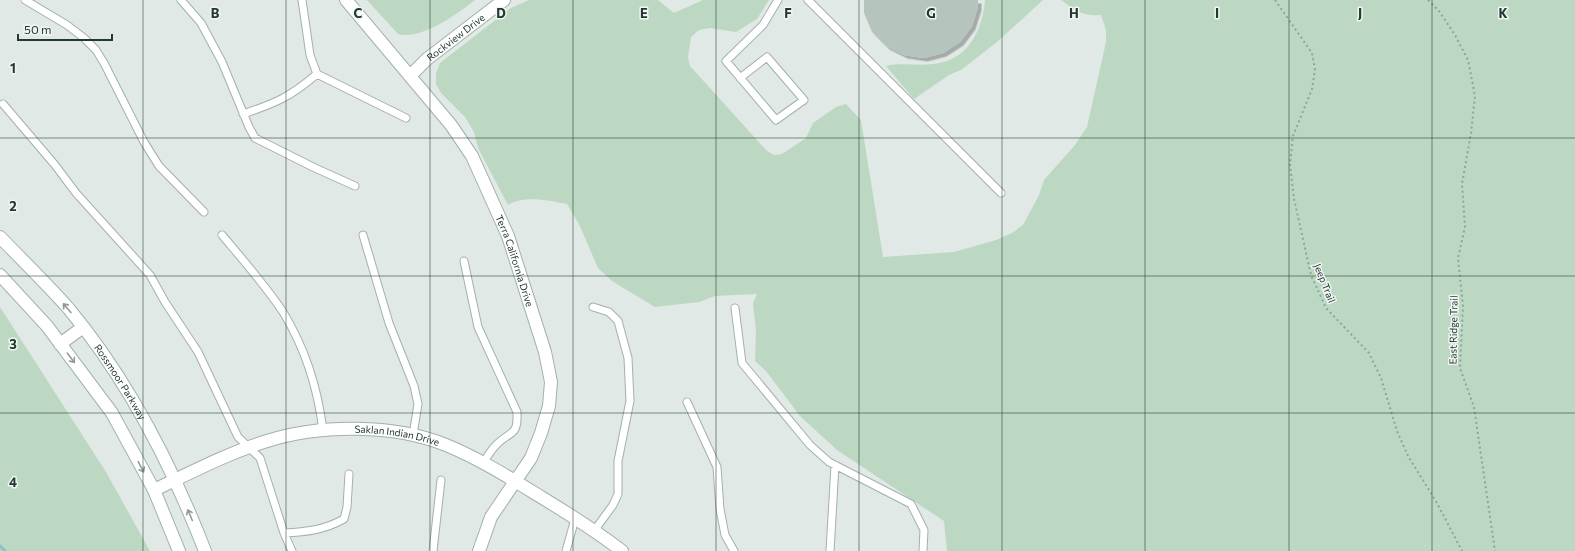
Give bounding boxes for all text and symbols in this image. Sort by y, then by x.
text: B [211,5,220,21]
text: C [354,5,363,21]
text: D [496,5,506,21]
text: E [640,5,648,21]
text: F [784,5,792,21]
text: G [926,5,936,21]
text: H [1069,5,1079,21]
text: I [1215,5,1219,21]
text: J [1358,5,1362,21]
text: K [1498,5,1508,21]
street label: Rockview Drive [424,11,487,63]
scale bar [18,16,112,42]
text: 50 m [24,22,52,36]
text: 1 [10,60,16,76]
text: 2 [9,198,17,214]
street label: Terra California Drive [493,213,536,308]
street label: Jeep Trail [1312,262,1338,304]
street label: East Ridge Trail [1446,295,1460,365]
one-way arrow [62,303,72,313]
text: 3 [9,336,17,352]
street label: Rossmoor Parkway [92,342,149,422]
one-way arrow [67,352,75,363]
street label: Saklan Indian Drive [354,423,441,448]
one-way arrow [138,460,145,472]
text: 4 [9,474,17,490]
one-way arrow [186,509,194,521]

